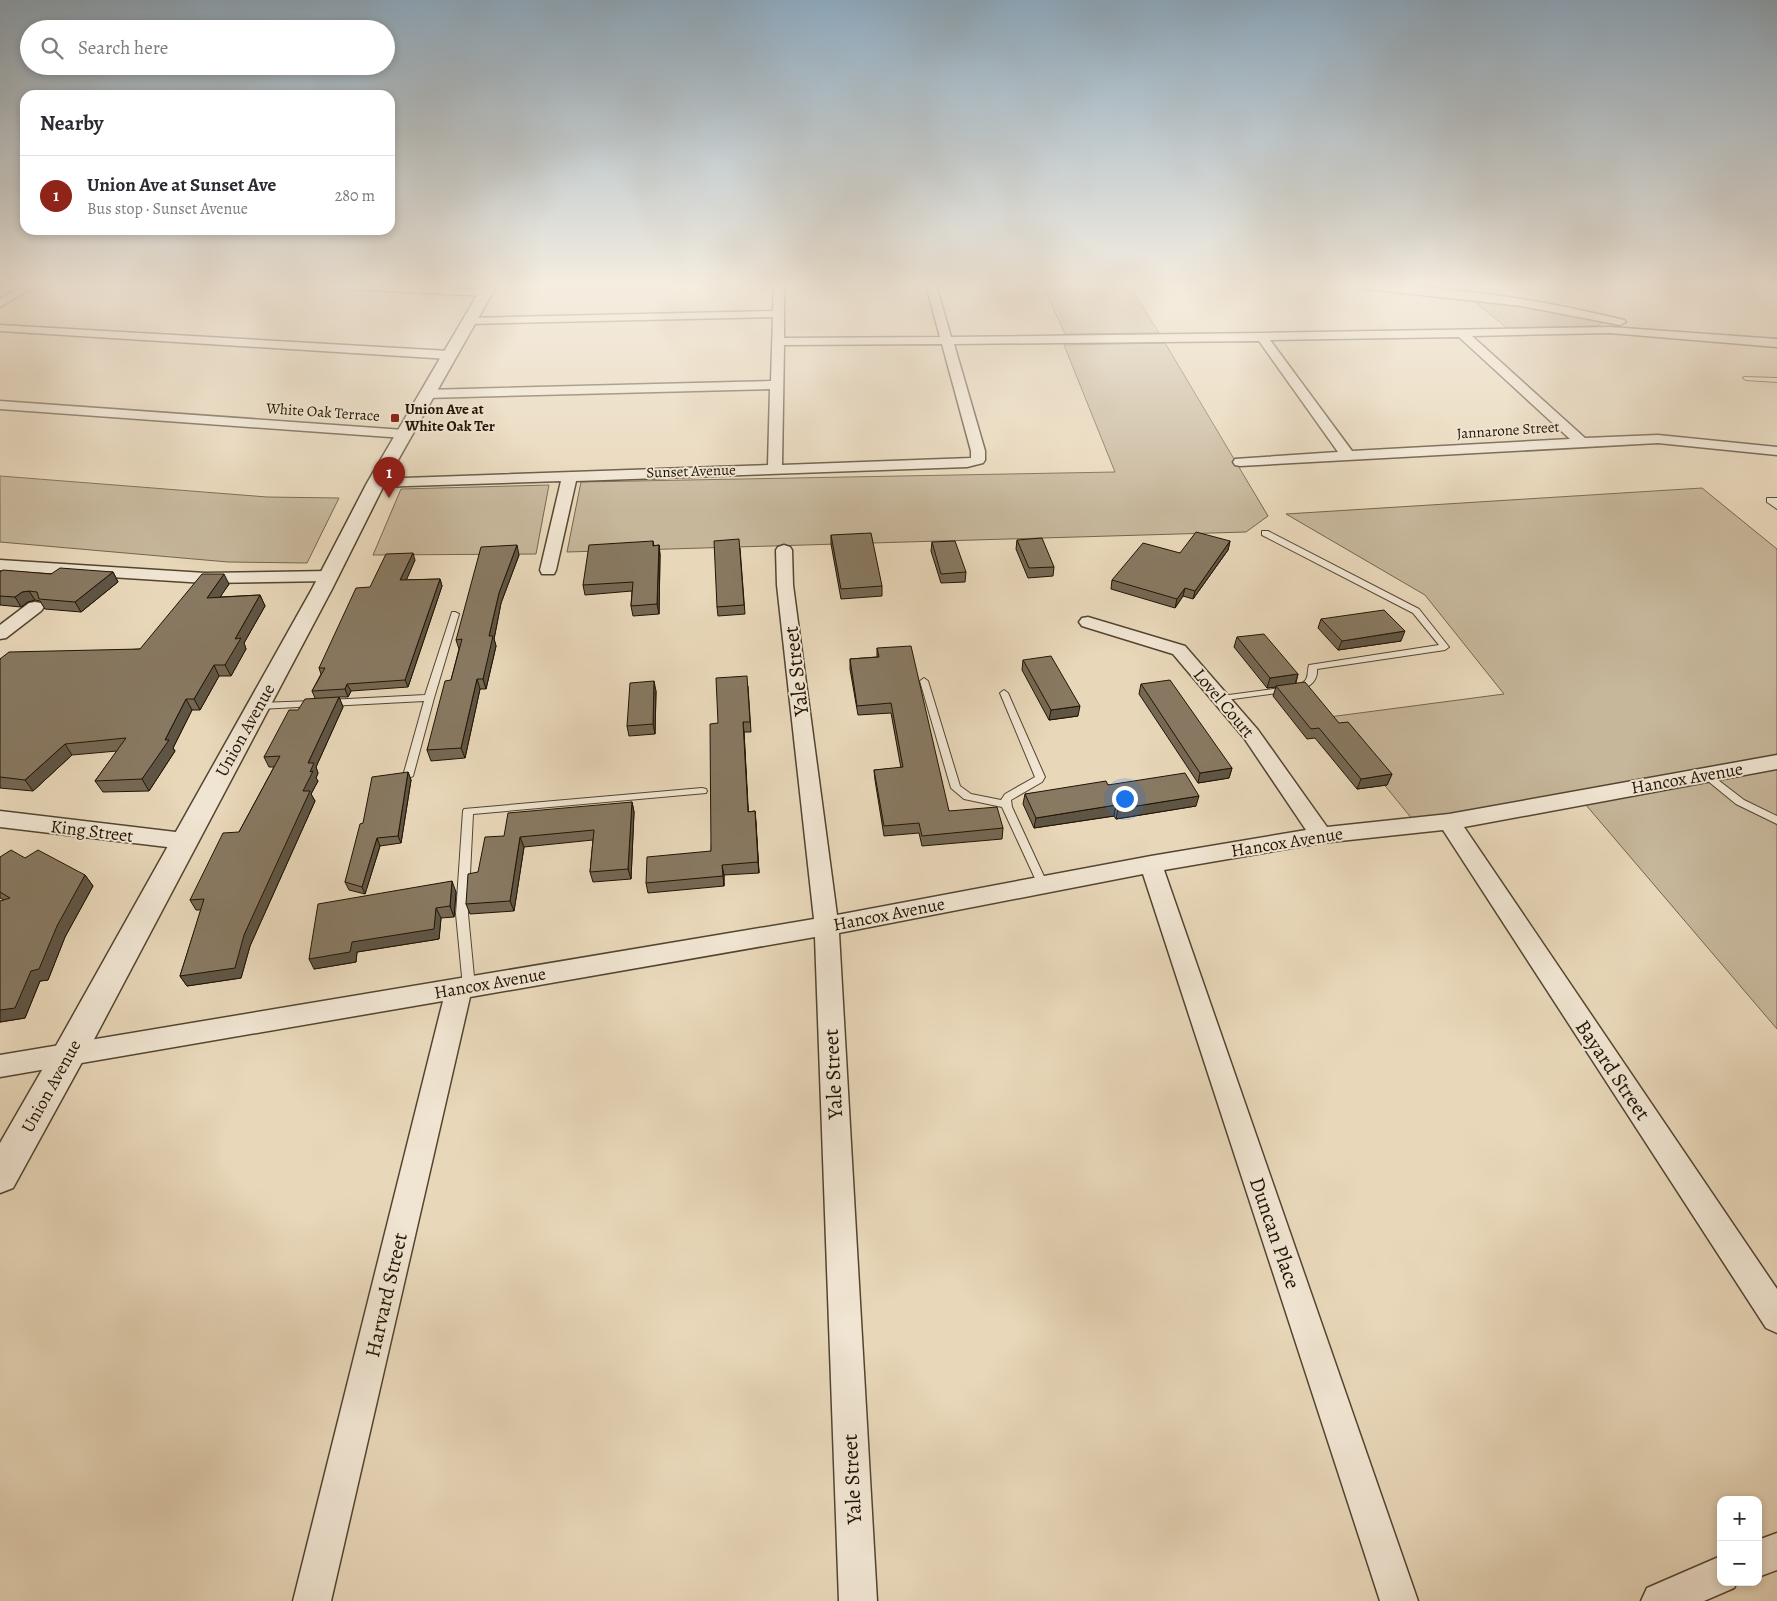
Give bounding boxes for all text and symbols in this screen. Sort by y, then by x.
search box [20,20,395,75]
icon: search [38,34,66,62]
text: Search here [78,35,168,61]
text: Nearby [40,109,103,137]
text: Union Ave at Sunset Ave [87,172,276,198]
text: 1 [53,185,59,207]
text: 280 m [335,185,375,207]
text: Bus stop · Sunset Avenue [87,198,248,220]
street label: White Oak Terrace [265,398,381,426]
place label: Union Ave at White Oak Ter [404,399,495,436]
marker: Union Ave at White Oak Ter [389,412,401,424]
street label: Jannarone Street [1456,416,1560,444]
pin: 1 [373,457,405,498]
street label: Sunset Avenue [646,459,736,483]
street label: Yale Street [777,624,816,718]
street label: Lovel Court [1188,663,1260,743]
street label: Union Avenue [210,679,280,781]
street label: Hancox Avenue [1629,756,1745,800]
your location [1112,786,1138,812]
street label: King Street [49,814,135,848]
street label: Hancox Avenue [1229,821,1345,863]
street label: Hancox Avenue [831,891,947,937]
street label: Hancox Avenue [432,961,548,1005]
street label: Bayard Street [1569,1014,1657,1126]
street label: Yale Street [817,1028,849,1121]
street label: Union Avenue [16,1035,86,1137]
street label: Duncan Place [1243,1173,1307,1293]
street label: Harvard Street [358,1230,414,1360]
street label: Yale Street [836,1433,868,1526]
map controls [1717,1496,1762,1586]
button: + [1717,1496,1762,1541]
button: − [1717,1541,1762,1586]

